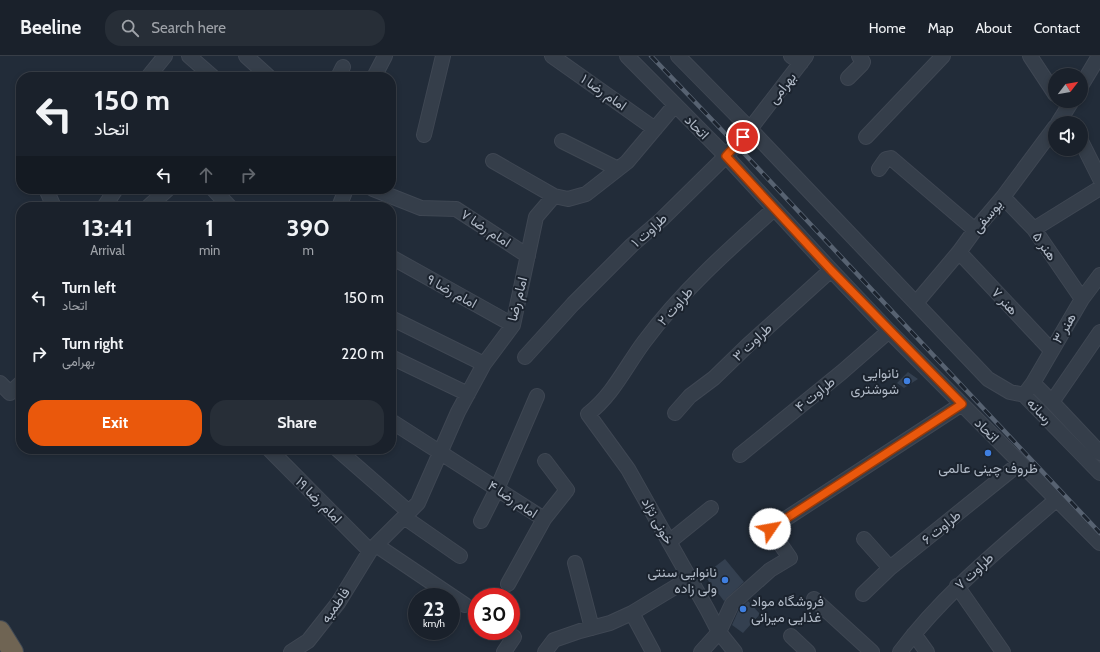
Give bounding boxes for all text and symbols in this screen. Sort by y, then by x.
search box [105,10,385,46]
text: Beeline [20,16,81,39]
icon: search [119,17,141,39]
text: Search here [151,19,226,37]
text: Home [869,19,906,37]
text: Map [928,19,953,37]
text: About [975,19,1012,37]
text: Contact [1034,19,1080,37]
street label: بهرامی [764,68,800,108]
north arrow [1048,68,1088,108]
map controls [1048,68,1088,156]
street label: امام رضا ۱ [577,70,631,114]
text: 150 m [94,83,170,117]
icon: left [28,88,80,140]
street label: اتحاد [681,111,713,143]
button: sound [1048,116,1088,156]
text: اتحاد [94,118,129,140]
pin [726,120,760,154]
icon: arrive [732,126,754,148]
icon: left [153,164,175,186]
icon: ahead [195,164,217,186]
icon: right [237,164,259,186]
street label: یوسفی [968,195,1006,237]
street label: امام رضا ۷ [457,205,515,251]
street label: طراوت ۱ [627,209,671,251]
text: 13:41 [82,213,133,242]
text: 1 [205,213,214,242]
text: 390 [286,213,330,242]
street label: هنر ۵ [1029,228,1061,264]
text: Arrival [90,242,125,258]
text: min [199,242,220,258]
text: m [302,242,314,258]
street label: امام رضا ۹ [424,270,480,312]
street label: امام رضا [503,275,531,323]
text: Turn left [62,279,116,297]
street label: طراوت ۲ [653,283,697,329]
street label: هنر ۷ [988,283,1022,319]
icon: left [28,287,50,309]
text: 150 m [344,289,384,307]
text: اتحاد [62,297,88,313]
street label: هنر ۳ [1048,309,1080,346]
street label: طراوت ۳ [728,319,776,365]
text: Turn right [62,335,123,353]
icon: right [28,343,50,365]
text: 220 m [341,345,384,363]
text: بهرامی [62,353,95,369]
place label: نانوایی شوشتری [850,364,899,398]
street label: طراوت ۴ [791,372,839,416]
marker: نانوایی شوشتری [902,376,912,386]
street label: رسانه [1023,394,1057,428]
button: Exit [28,400,202,446]
button: Share [210,400,384,446]
street label: اتحاد [971,414,1003,446]
marker: ظروف چینی عالمی [983,448,993,458]
place label: ظروف چینی عالمی [938,459,1038,478]
street label: امام رضا ۱۹ [292,473,346,527]
street label: امام رضا ۴ [485,476,541,522]
street label: خونی نژاد [638,494,678,548]
street label: طراوت ۶ [918,506,964,548]
position arrow [749,508,791,550]
street label: طراوت ۷ [951,548,997,594]
place label: نانوایی سنتی ولی زاده [648,563,717,597]
marker: نانوایی سنتی ولی زاده [720,575,730,585]
street label: فاطمیه [316,584,354,626]
speed limit sign: 30 [468,588,520,640]
place label: فروشگاه مواد غذایی میرانی [751,592,824,626]
text: 23 [423,597,445,621]
marker: فروشگاه مواد غذایی میرانی [738,604,748,614]
text: km/h [423,617,445,630]

